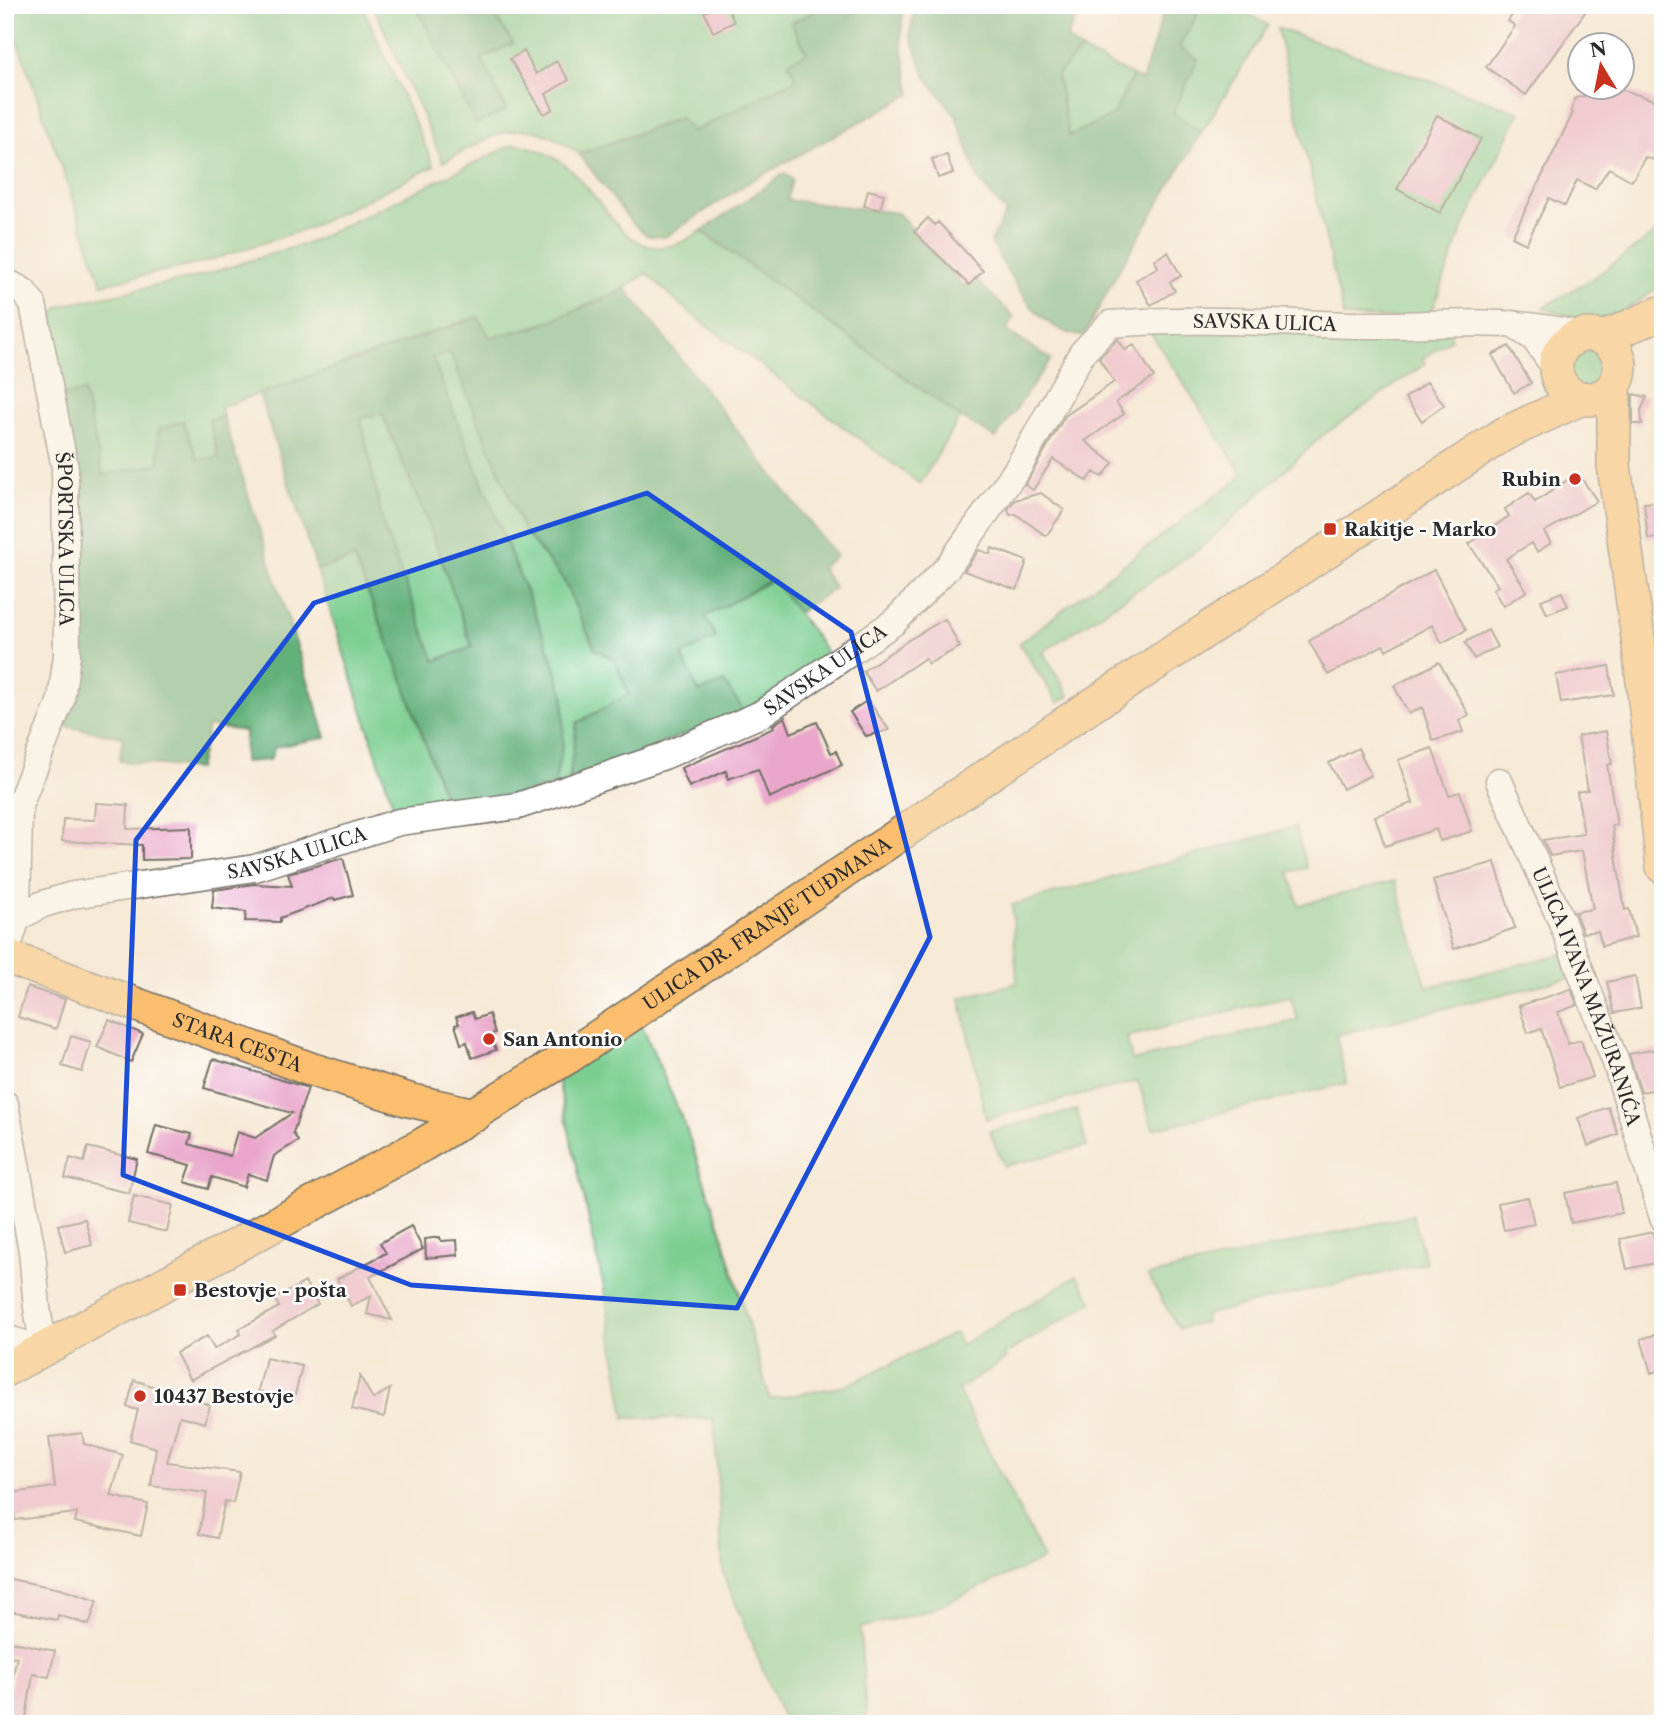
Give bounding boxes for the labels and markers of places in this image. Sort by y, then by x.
place label: Rubin [1502,468,1561,491]
marker: Rubin [1567,471,1583,487]
place label: Rakitje - Marko [1344,518,1496,541]
marker: Rakitje - Marko [1322,521,1338,537]
place label: San Antonio [503,1028,622,1051]
marker: San Antonio [481,1031,497,1047]
place label: Bestovje - pošta [194,1279,348,1302]
marker: Bestovje - pošta [172,1282,188,1298]
place label: 10437 Bestovje [154,1385,294,1408]
marker: 10437 Bestovje [132,1388,148,1404]

